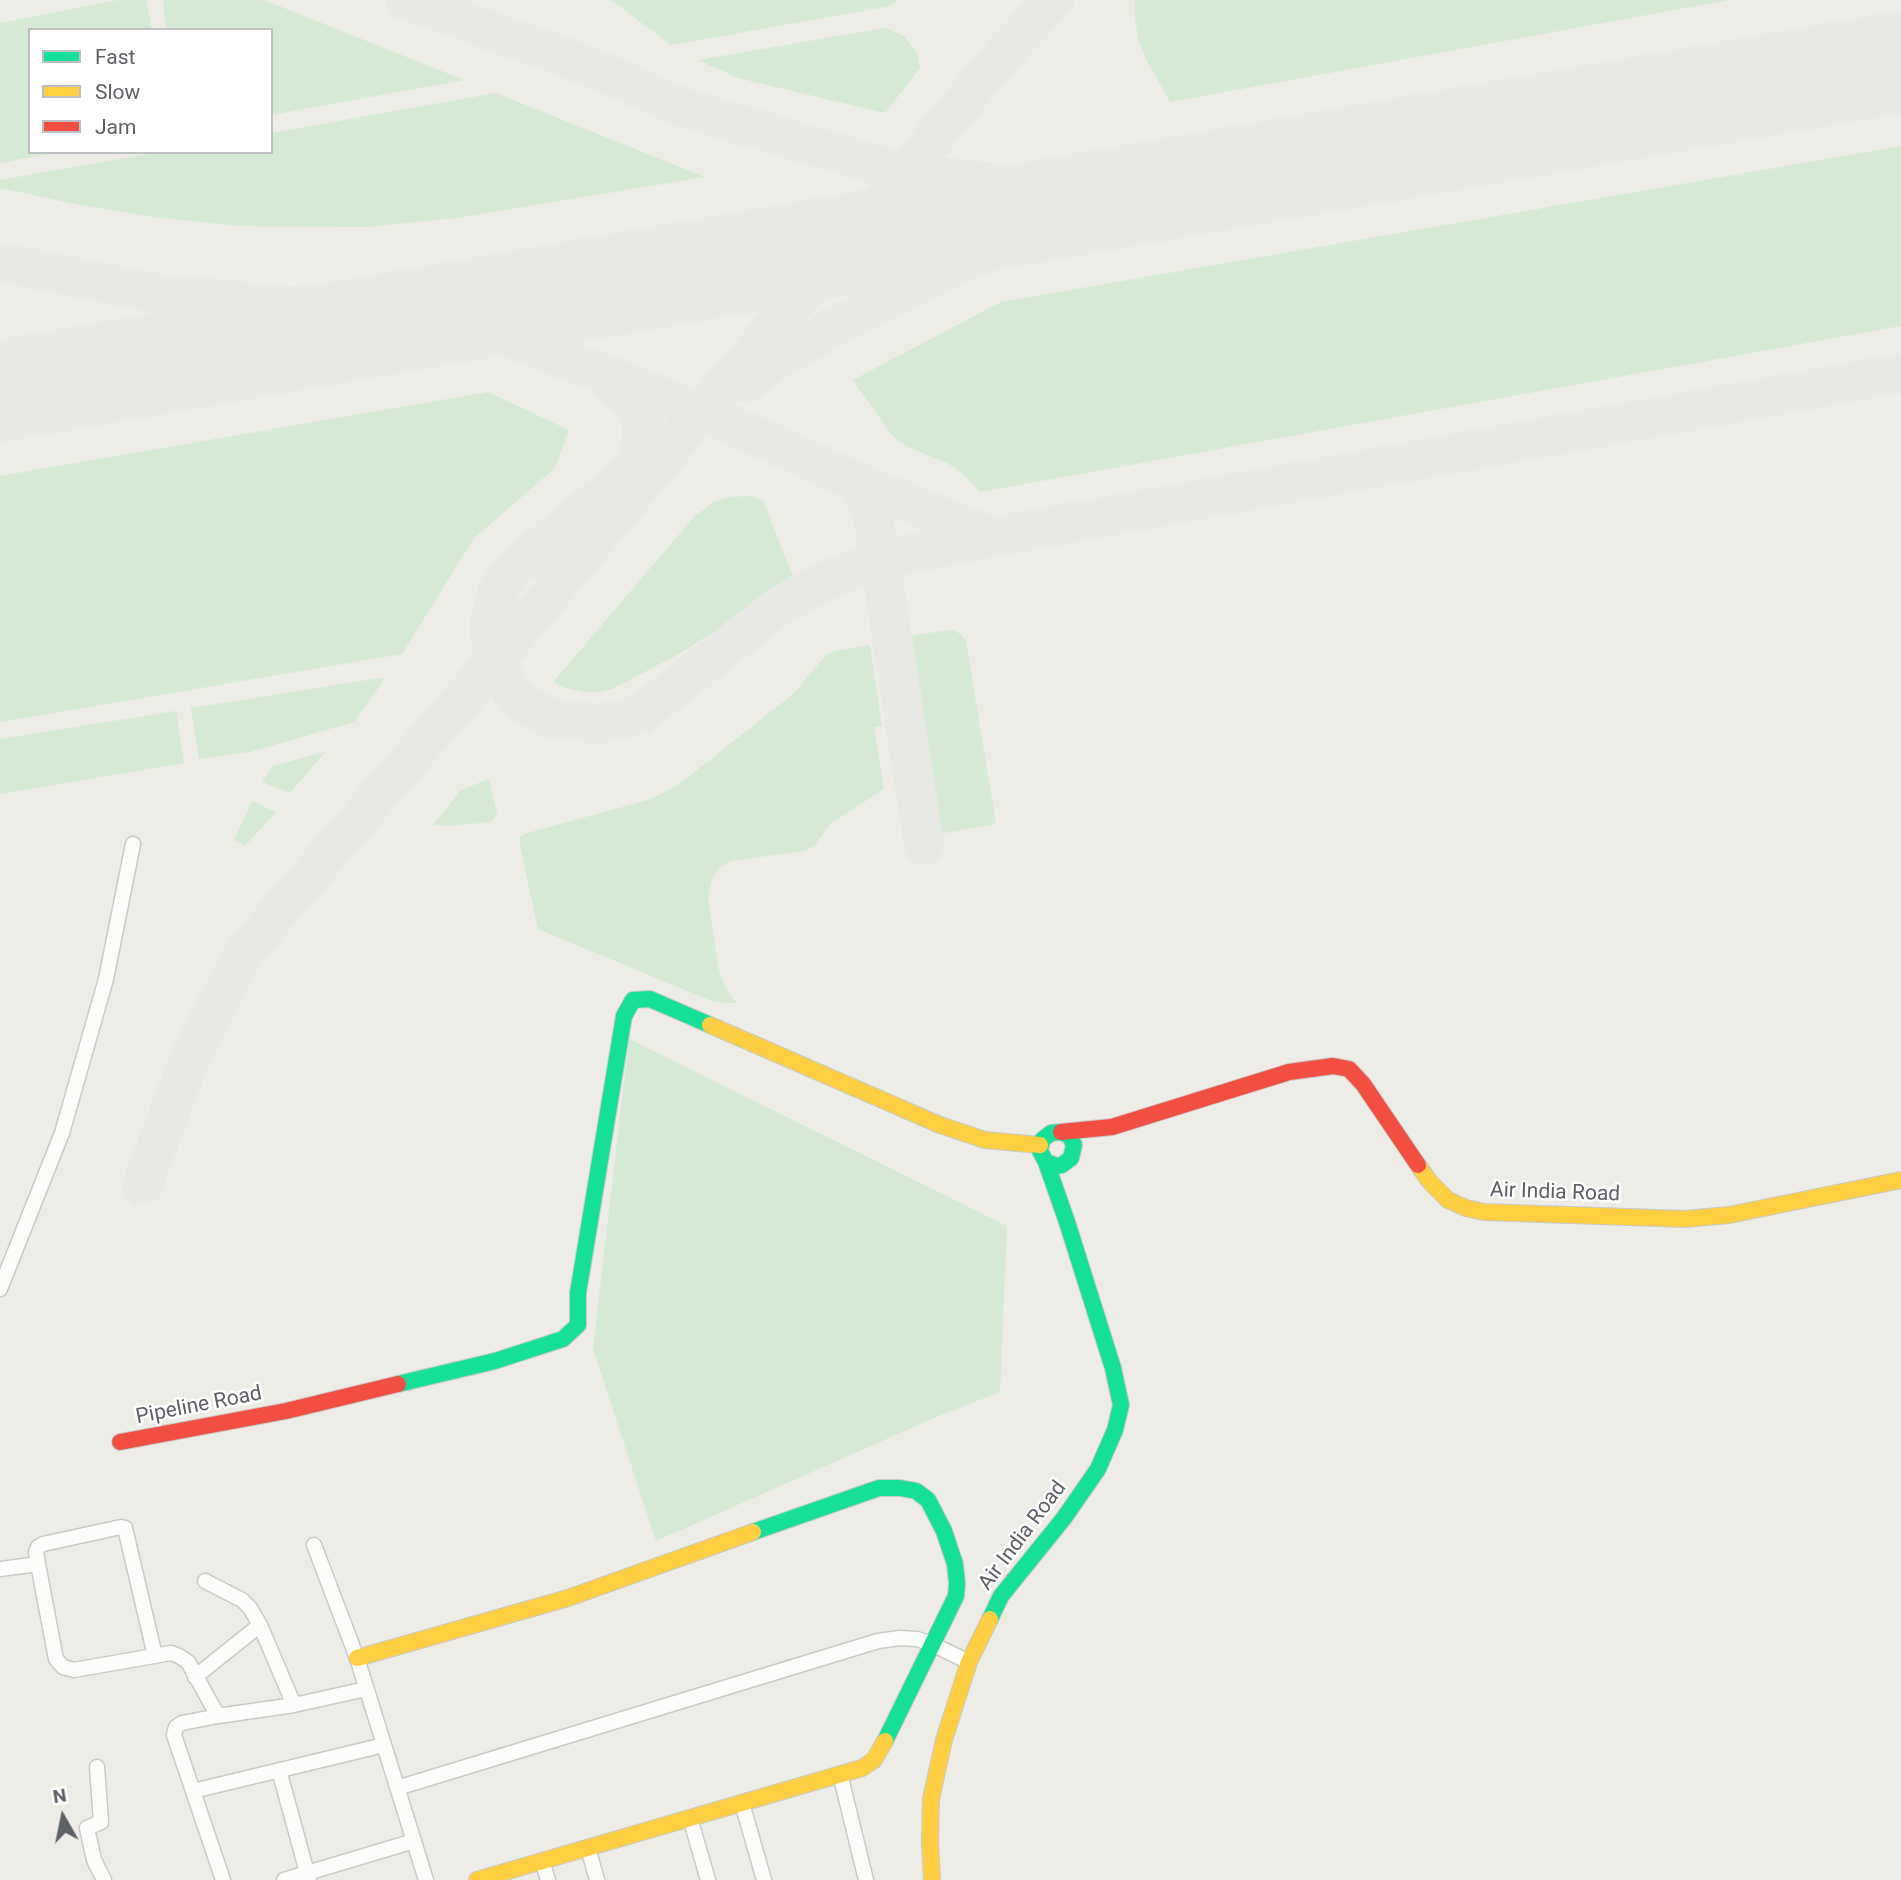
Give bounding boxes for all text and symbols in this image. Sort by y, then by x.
legend [28,28,273,154]
text: Fast [95,45,135,69]
text: Slow [95,80,140,104]
text: Jam [95,115,136,139]
street label: Air India Road [1489,1178,1621,1208]
street label: Pipeline Road [134,1381,264,1431]
street label: Air India Road [974,1476,1072,1596]
north arrow [28,1782,98,1852]
text: N [51,1783,68,1808]

